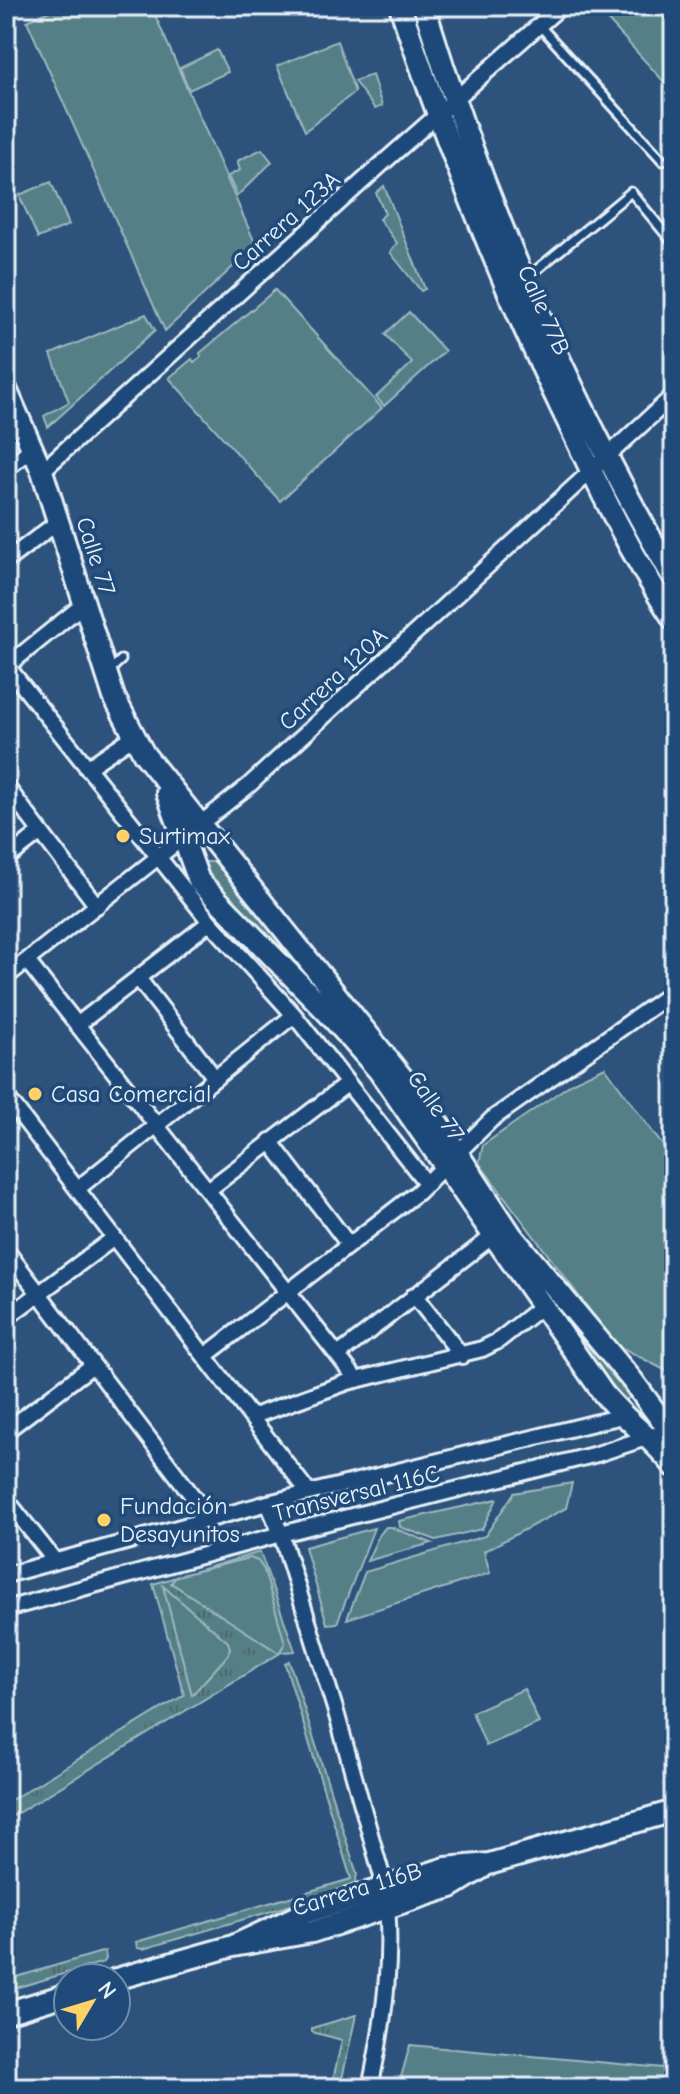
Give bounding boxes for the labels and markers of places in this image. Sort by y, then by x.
place label: Surtimax [139,822,231,850]
marker: Surtimax [114,827,132,845]
place label: Casa Comercial [51,1080,211,1108]
marker: Casa Comercial [26,1085,44,1103]
place label: Fundación Desayunitos [120,1492,240,1548]
marker: Fundación Desayunitos [95,1511,113,1529]

